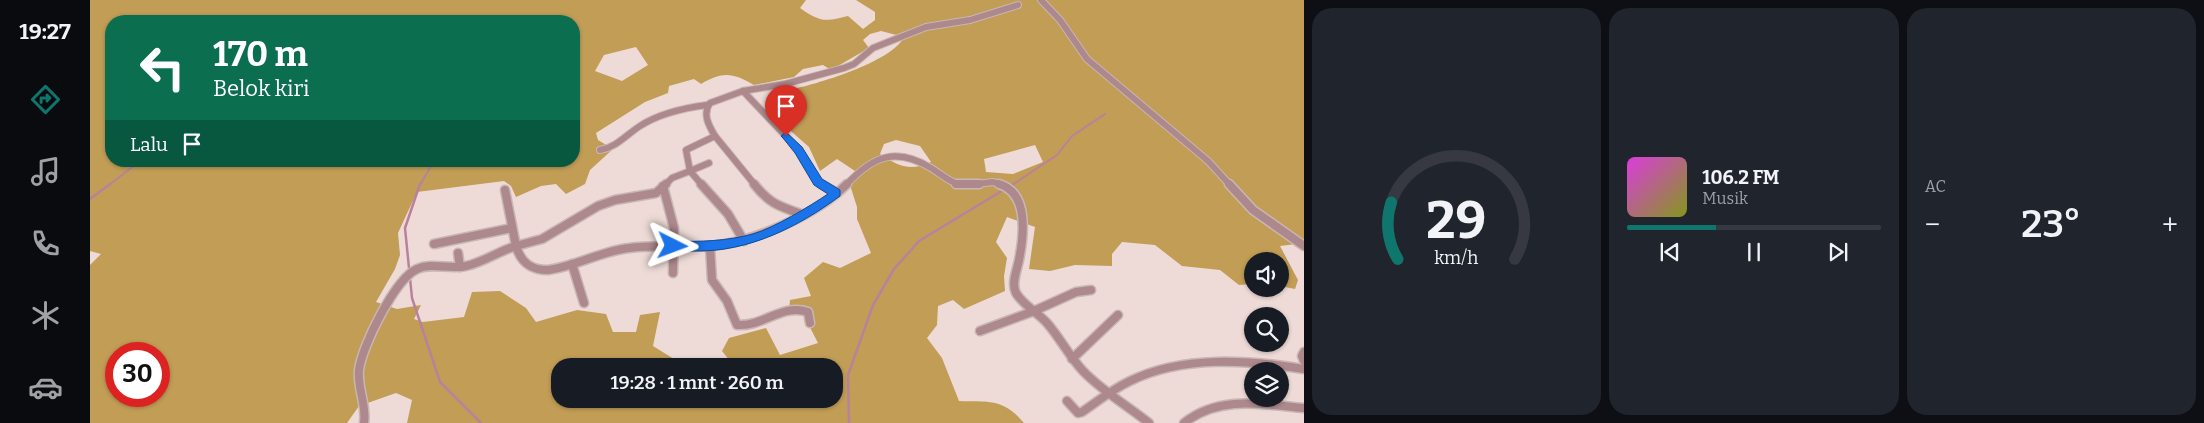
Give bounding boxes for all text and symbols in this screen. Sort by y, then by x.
text: 19:27 [19,18,71,45]
text: 170 m [213,33,308,75]
icon: left [130,35,195,100]
text: Belok kiri [213,75,309,102]
icon: directions [28,82,63,117]
pin [765,85,807,136]
icon: arrive [772,92,800,120]
icon: arrive [178,130,206,158]
text: Lalu [130,133,168,156]
icon: music [28,154,63,189]
text: 106.2 FM [1702,166,1779,189]
text: AC [1925,177,1946,196]
text: 29 [1427,189,1487,252]
text: Musik [1702,189,1748,208]
text: 23° [2021,201,2081,247]
text: − [1925,208,1940,241]
text: + [2162,208,2178,241]
position arrow [646,219,698,271]
icon: phone [28,226,63,261]
icon: previous [1656,238,1684,266]
icon: pause [1740,238,1768,266]
icon: next [1824,238,1852,266]
text: km/h [1435,247,1479,269]
map controls [1244,252,1289,407]
button: sound [1244,252,1289,297]
icon: climate [28,298,63,333]
button: search [1244,307,1289,352]
speed limit sign: 30 [105,342,170,407]
button: layers [1244,362,1289,407]
icon: car [28,370,63,405]
text: 19:28 · 1 mnt · 260 m [610,371,784,394]

